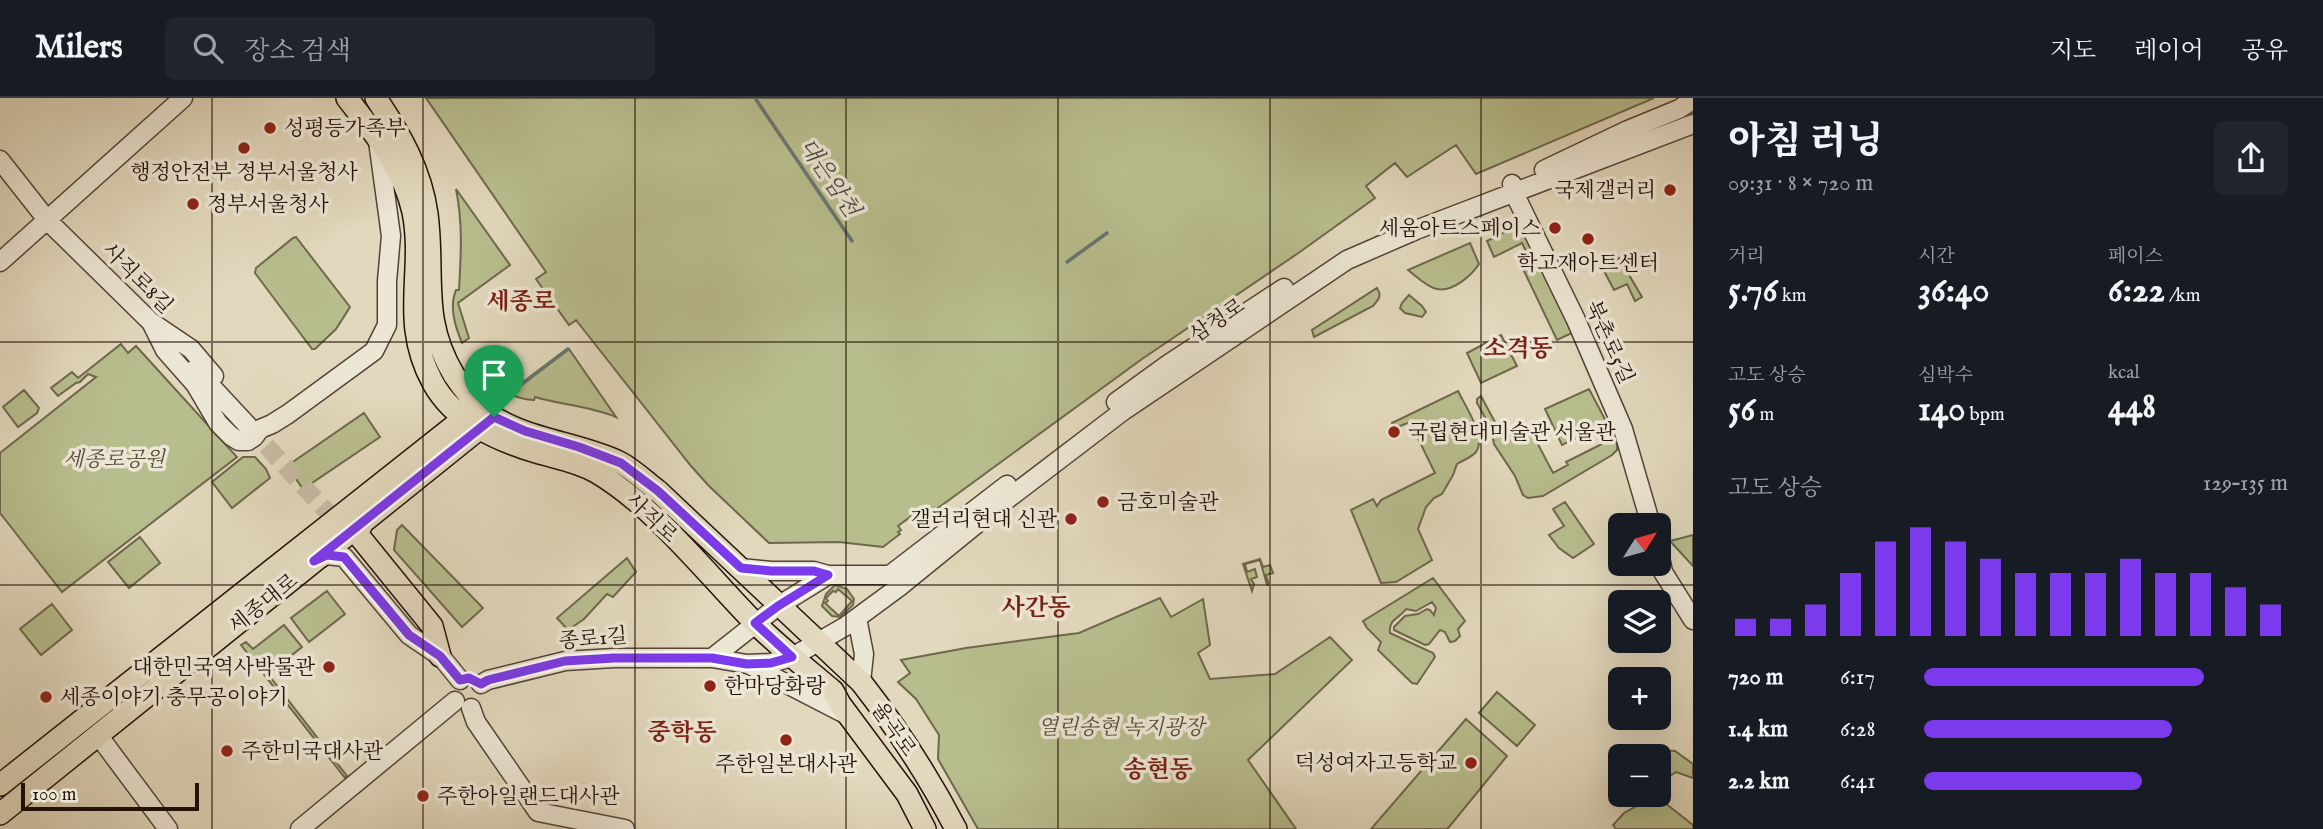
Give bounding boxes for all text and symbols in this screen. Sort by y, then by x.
search box [165,17,655,80]
text: Milers [35,27,123,69]
icon: search [189,29,227,67]
text: 장소 검색 [245,35,351,68]
text: 지도 [2050,36,2096,67]
text: 레이어 [2134,36,2204,67]
text: 공유 [2242,36,2288,67]
place label: 성평등가족부 [284,116,406,143]
text: 아침 러닝 [1728,119,1883,167]
marker: 성평등가족부 [262,120,278,136]
button: share [2214,121,2288,195]
water label: 대은암천 [792,133,867,224]
marker: 행정안전부 정부서울청사 [236,140,252,156]
place label: 행정안전부 정부서울청사 [130,160,359,187]
text: 09:31 · 8 × 720 m [1728,169,1873,198]
place label: 국제갤러리 [1555,178,1656,205]
marker: 국제갤러리 [1662,182,1678,198]
place label: 정부서울청사 [207,192,329,219]
marker: 정부서울청사 [185,196,201,212]
place label: 세움아트스페이스 [1379,216,1541,243]
marker: 세움아트스페이스 [1547,220,1563,236]
marker: 학고재아트센터 [1580,231,1596,247]
street label: 사직로8길 [96,238,178,320]
text: 거리 [1728,245,1765,269]
text: 시간 [1918,245,1955,269]
text: 페이스 [2108,245,2163,269]
place label: 학고재아트센터 [1517,251,1659,278]
text: 5.76 [1728,269,1777,314]
text: 36:40 [1918,269,1989,314]
text: 6:22 [2108,269,2165,314]
text: km [1777,284,1806,308]
text: /km [2165,284,2200,308]
district label: 세종로 [486,287,556,318]
street label: 삼청로 [1185,293,1251,349]
street label: 북촌로5길 [1578,297,1639,389]
district label: 소격동 [1483,334,1553,365]
pin [464,345,524,417]
icon: arrive [475,356,513,394]
text: kcal [2108,361,2140,385]
text: 고도 상승 [1728,364,1806,388]
text: 심박수 [1918,364,1973,388]
text: 448 [2108,385,2156,430]
text: 56 [1728,388,1755,433]
text: 140 [1918,388,1965,433]
text: m [1755,403,1774,427]
text: bpm [1965,403,2005,427]
place label: 국립현대미술관 서울관 [1408,420,1616,447]
marker: 국립현대미술관 서울관 [1386,424,1402,440]
park label: 세종로공원 [63,447,166,474]
text: 129–135 m [2203,469,2288,498]
text: 고도 상승 [1728,474,1822,503]
street label: 사직로 [620,488,682,550]
place label: 금호미술관 [1117,490,1219,517]
marker: 금호미술관 [1095,494,1111,510]
place label: 갤러리현대 신관 [910,507,1058,534]
marker: 갤러리현대 신관 [1063,511,1079,527]
north arrow [1608,513,1671,576]
map controls [1608,513,1671,807]
street label: 세종대로 [224,568,304,640]
button: layers [1608,590,1671,653]
district label: 사간동 [1001,593,1071,624]
street label: 종로1길 [558,623,629,656]
place label: 대한민국역사박물관 [132,655,316,682]
marker: 대한민국역사박물관 [321,659,337,675]
text: 720 m [1728,663,1784,692]
text: 6:17 [1840,663,1875,692]
button: + [1608,667,1671,730]
place label: 한마당화랑 [724,674,826,701]
marker: 한마당화랑 [702,678,718,694]
place label: 세종이야기 충무공이야기 [60,685,288,712]
marker: 세종이야기 충무공이야기 [38,689,54,705]
street label: 율곡로 [864,697,921,763]
park label: 열린송현 녹지광장 [1038,715,1207,742]
text: 1.4 km [1728,715,1788,744]
text: 6:28 [1840,715,1876,744]
district label: 중학동 [647,718,717,749]
marker: 주한일본대사관 [778,732,794,748]
place label: 주한미국대사관 [241,739,384,766]
marker: 주한미국대사관 [219,743,235,759]
button: − [1608,744,1671,807]
place label: 덕성여자고등학교 [1295,751,1457,778]
place label: 주한일본대사관 [715,752,858,779]
district label: 송현동 [1123,755,1193,786]
marker: 덕성여자고등학교 [1463,755,1479,771]
text: 2.2 km [1728,767,1790,796]
text: 6:41 [1840,767,1876,796]
scale bar [21,780,200,812]
text: 100 m [32,783,76,807]
place label: 주한아일랜드대사관 [437,784,620,811]
marker: 주한아일랜드대사관 [415,788,431,804]

